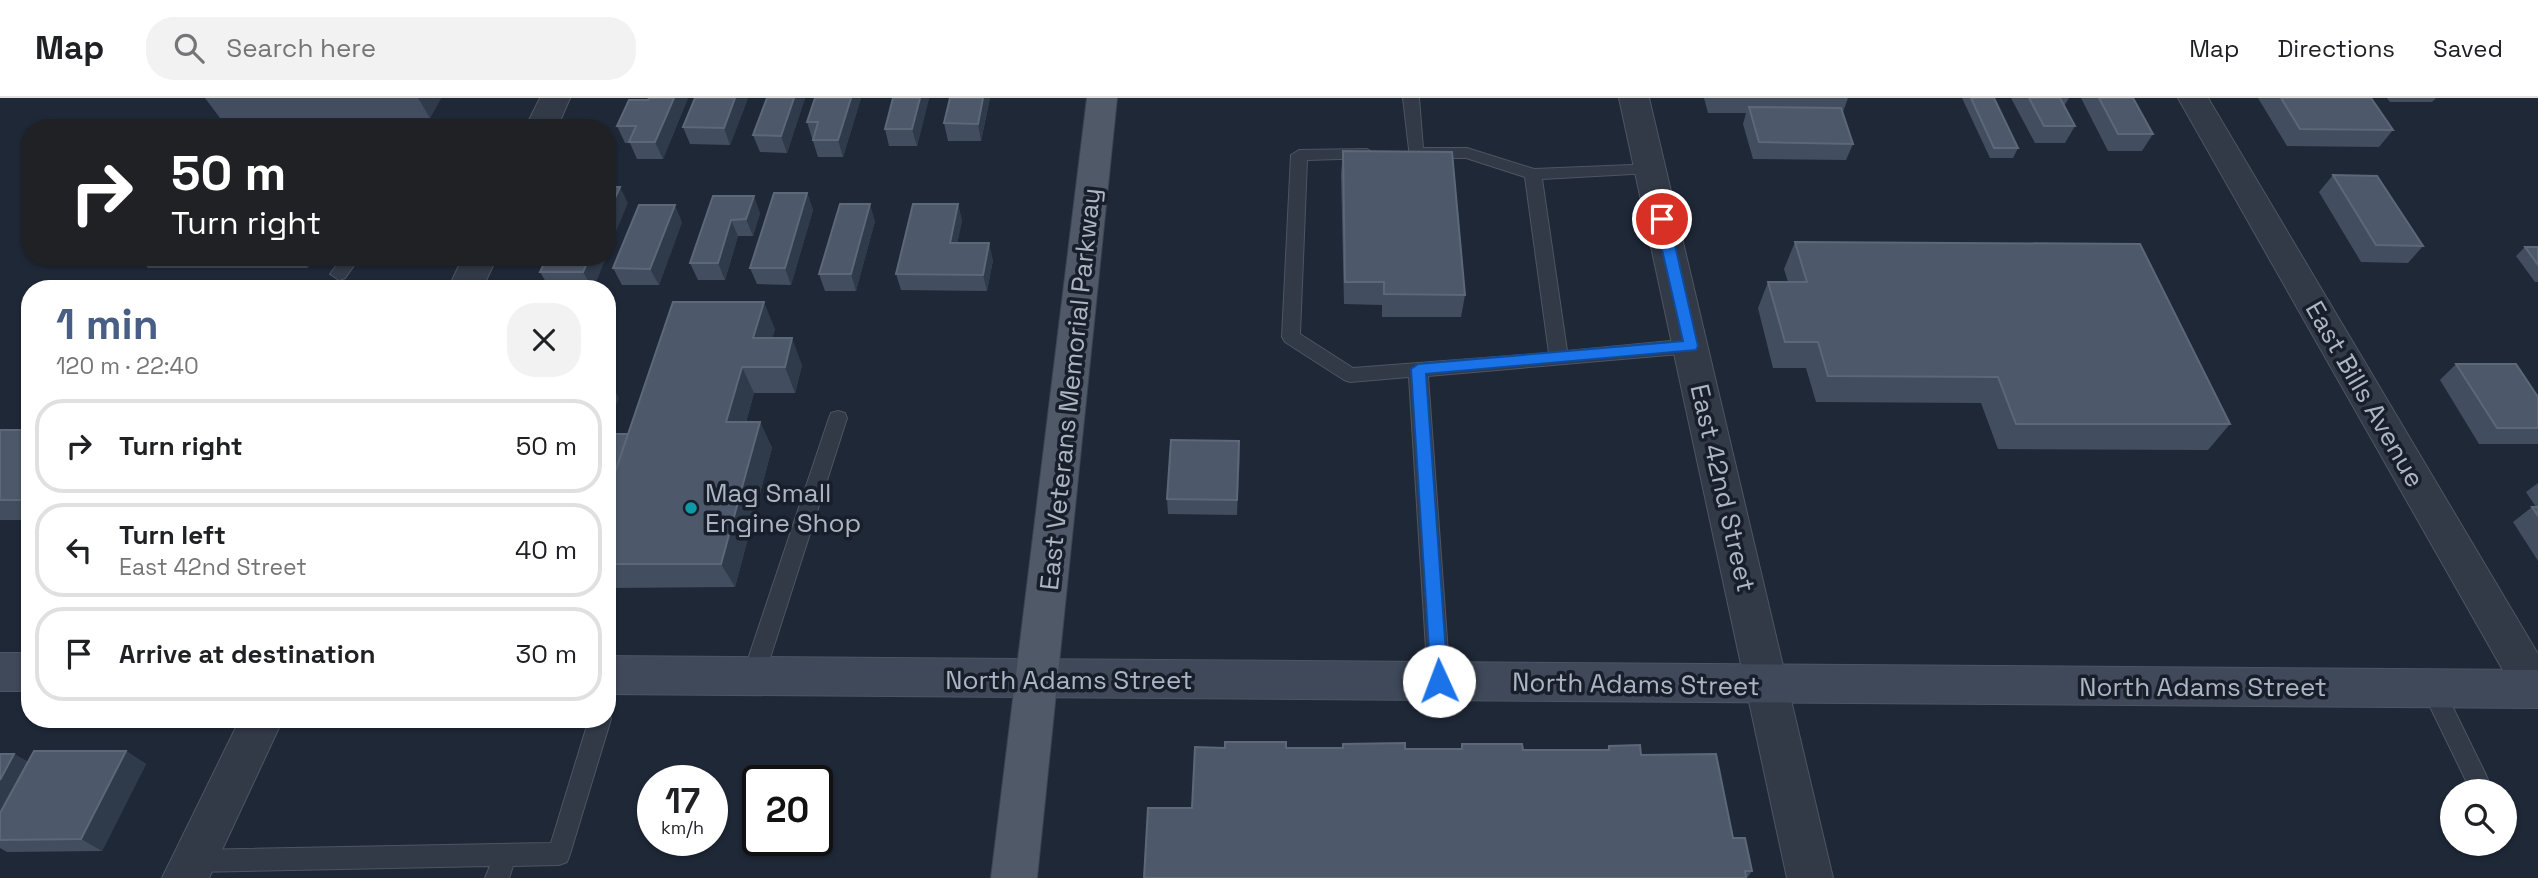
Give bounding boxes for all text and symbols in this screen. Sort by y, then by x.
search box [146,17,636,80]
text: Map [35,27,104,69]
icon: search [170,29,208,67]
text: Search here [226,31,376,65]
text: Map [2189,33,2239,64]
text: Directions [2277,33,2395,64]
text: Saved [2433,33,2503,64]
text: 50 m [171,142,286,204]
icon: right [56,147,147,238]
street label: East Veterans Memorial Parkway [1032,186,1108,592]
pin [1632,189,1692,249]
icon: arrive [1643,200,1681,238]
text: Turn right [171,203,321,243]
street label: East Bills Avenue [2298,295,2432,493]
text: 1 min [56,298,159,351]
button: close [507,303,581,377]
text: 120 m · 22:40 [56,351,199,381]
street label: East 42nd Street [1683,381,1763,595]
icon: right [60,427,98,465]
text: Turn right [119,429,243,463]
text: 50 m [516,429,577,463]
place label: Mag Small Engine Shop [705,476,861,540]
marker: Mag Small Engine Shop [683,500,699,516]
text: Turn left [119,518,226,552]
icon: left [60,531,98,569]
text: 40 m [515,533,577,567]
text: East 42nd Street [119,552,307,582]
icon: arrive [60,635,98,673]
text: Arrive at destination [119,637,376,671]
text: 30 m [516,637,577,671]
position arrow [1402,644,1476,718]
street label: North Adams Street [945,663,1193,697]
street label: North Adams Street [1512,665,1760,703]
street label: North Adams Street [2079,670,2327,704]
speed limit sign: 20 [742,765,833,856]
text: 17 [665,779,700,823]
map controls [2440,779,2517,856]
button: search [2440,779,2517,856]
text: km/h [661,816,704,839]

